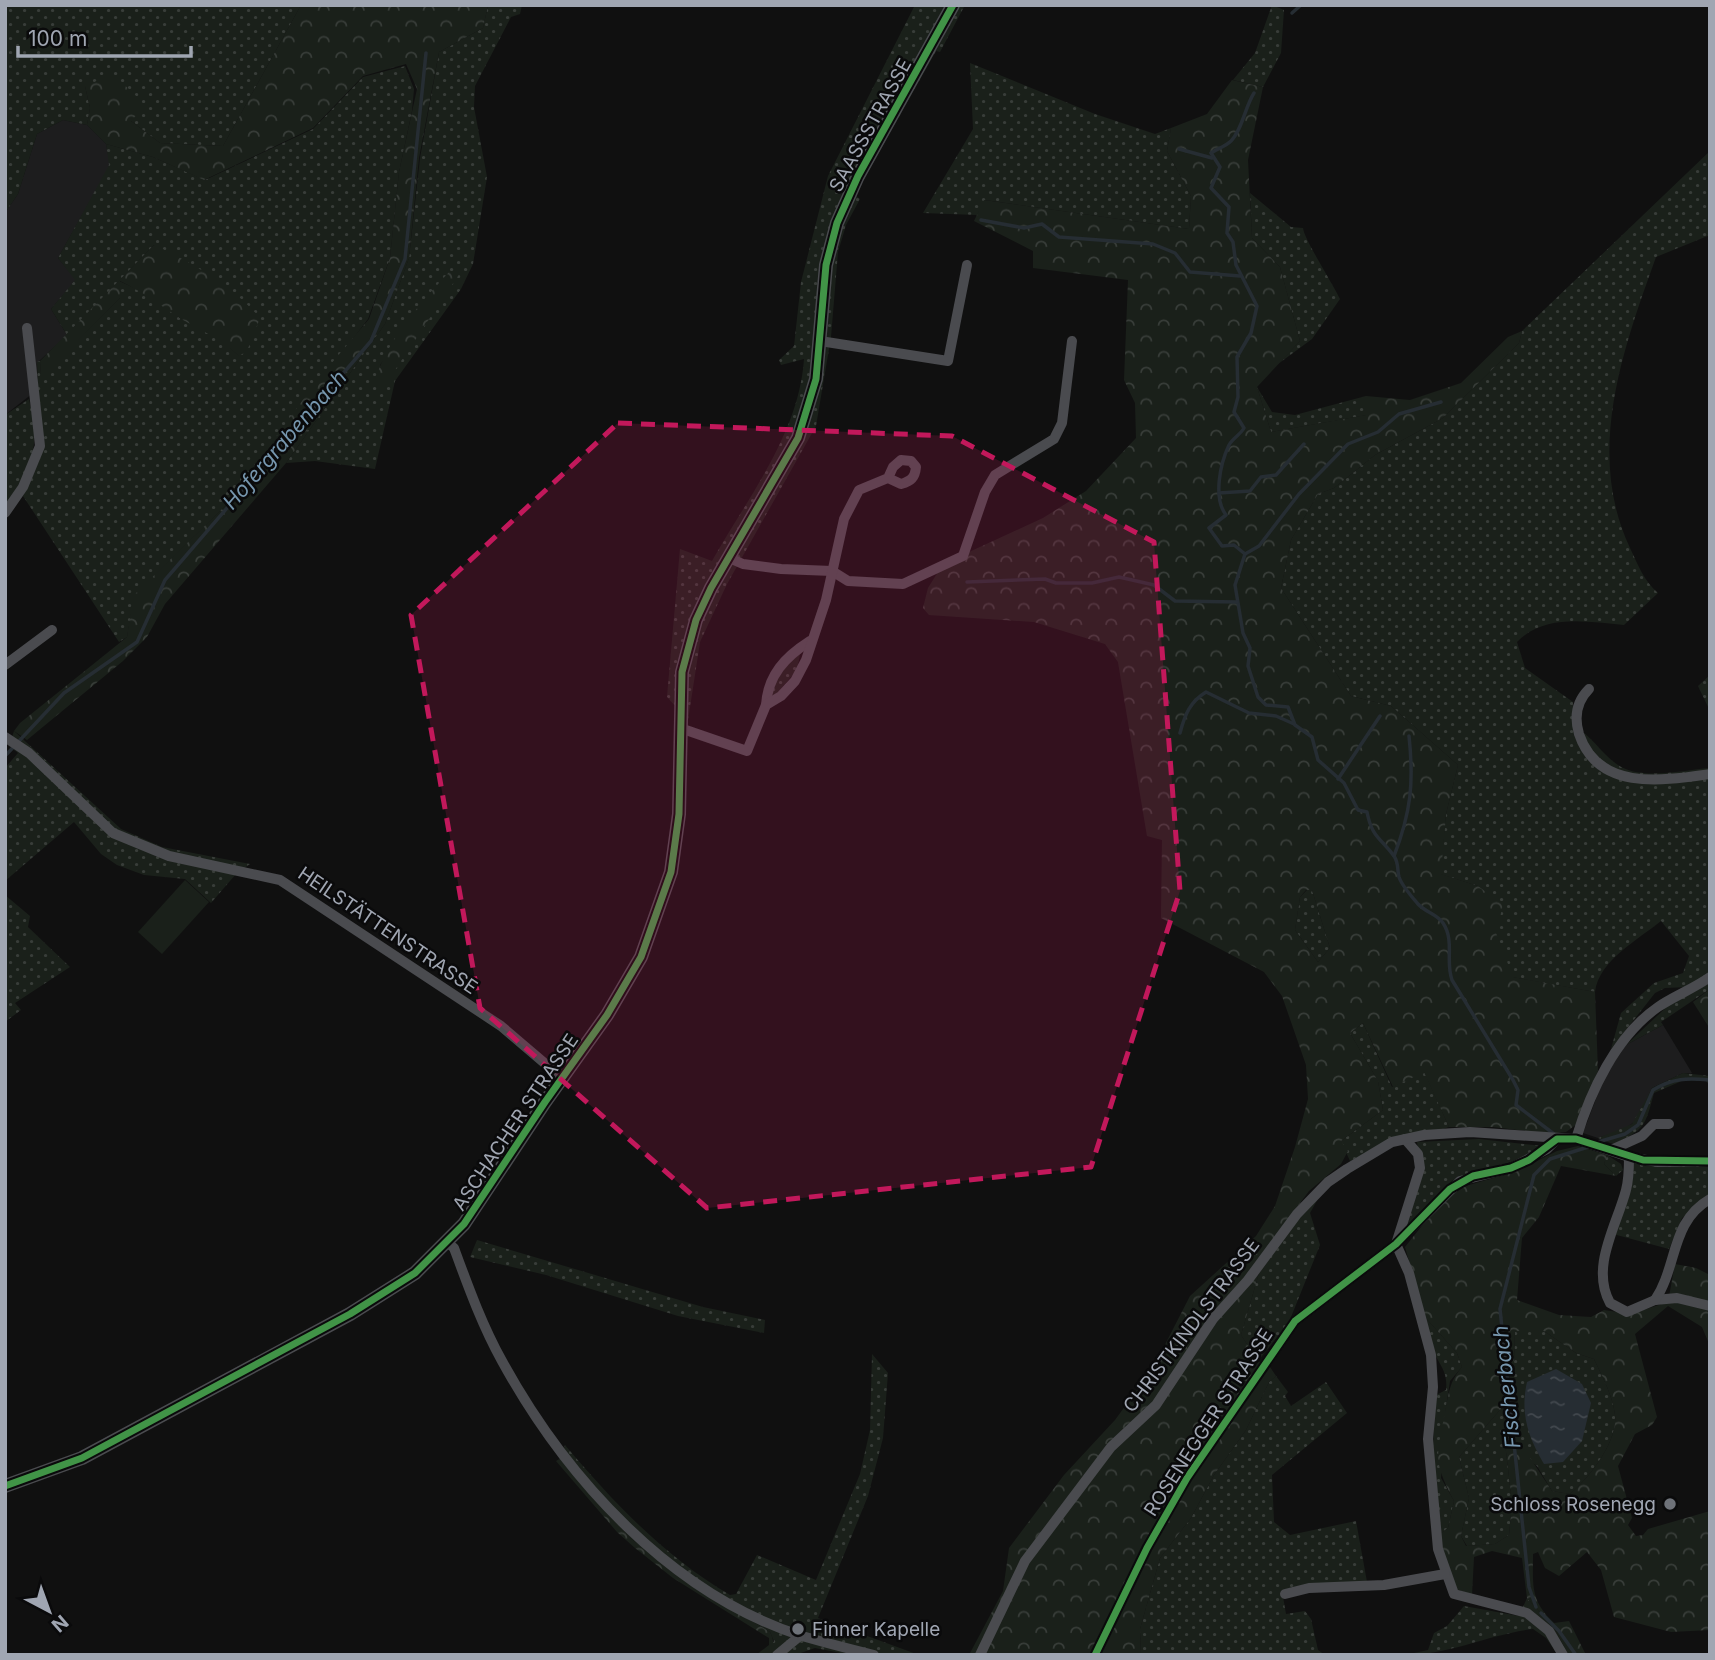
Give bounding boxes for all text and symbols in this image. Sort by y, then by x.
scale bar [18,14,191,58]
text: 100 m [28,26,87,51]
street label: SAASSSTRASSE [824,55,917,196]
water label: Hofergrabenbach [217,365,352,514]
street label: HEILSTÄTTENSTRASSE [294,862,482,999]
street label: ASCHACHER STRASSE [448,1029,583,1215]
street label: CHRISTKINDLSTRASSE [1118,1234,1264,1417]
street label: ROSENEGGER STRASSE [1139,1324,1278,1520]
water label: Fischerbach [1488,1324,1525,1450]
place label: Schloss Rosenegg [1490,1493,1656,1516]
marker: Schloss Rosenegg [1662,1496,1678,1512]
north arrow [14,1576,84,1646]
text: N [47,1610,73,1637]
place label: Finner Kapelle [812,1618,940,1641]
marker: Finner Kapelle [790,1621,806,1637]

